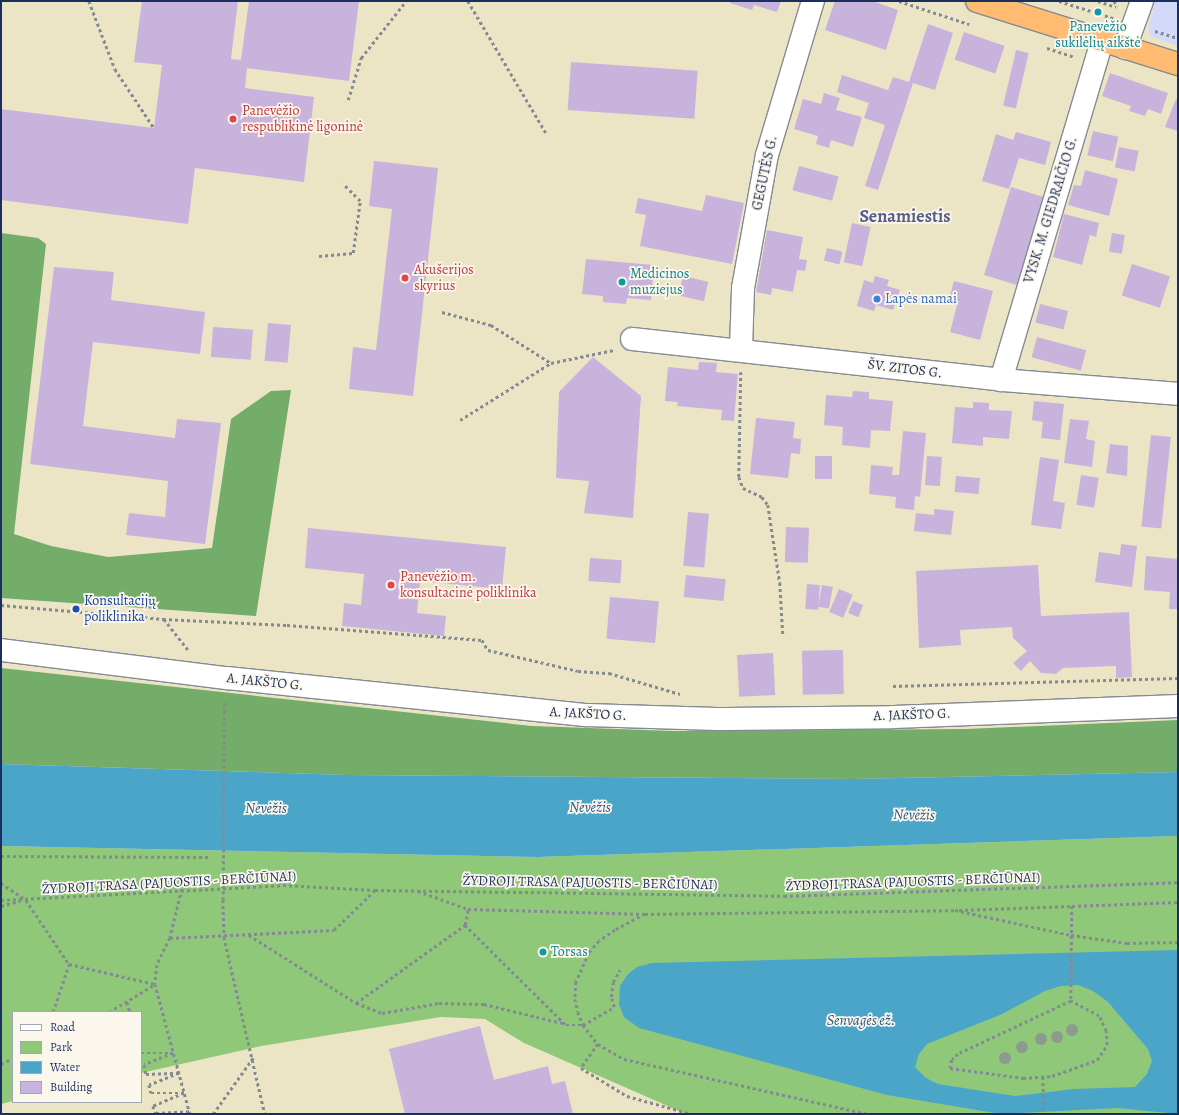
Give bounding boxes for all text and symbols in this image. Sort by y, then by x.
marker: Panevėžio sukilėlių aikštė [1093,7,1103,17]
place label: Panevėžio sukilėlių aikštė [1055,19,1141,52]
place label: Panevėžio respublikinė ligoninė [242,103,363,136]
marker: Panevėžio respublikinė ligoninė [227,113,239,125]
street label: GEGUTĖS G. [749,134,781,212]
street label: VYSK. M. GIEDRAIČIO G. [1021,134,1081,286]
district label: Senamiestis [859,205,951,227]
place label: Akušerijos skyrius [414,262,474,294]
place label: Medicinos muziejus [630,266,689,298]
marker: Akušerijos skyrius [399,272,411,284]
marker: Medicinos muziejus [617,277,627,287]
place label: Lapės namai [885,291,957,307]
marker: Lapės namai [872,294,882,304]
street label: ŠV. ZITOS G. [867,356,943,382]
place label: Panevėžio m. konsultacinė poliklinika [400,569,537,602]
marker: Panevėžio m. konsultacinė poliklinika [385,579,397,591]
place label: Konsultacijų poliklinika [84,593,156,626]
marker: Konsultacijų poliklinika [71,604,81,614]
street label: A. JAKŠTO G. [226,670,304,694]
street label: A. JAKŠTO G. [549,704,627,724]
street label: A. JAKŠTO G. [873,705,951,725]
water label: Nevėžis [569,799,611,817]
water label: Nevėžis [245,800,287,818]
water label: Nevėžis [893,806,935,824]
street label: ŽYDROJI TRASA (PAJUOSTIS - BERČIŪNAI) [41,868,297,898]
street label: ŽYDROJI TRASA (PAJUOSTIS - BERČIŪNAI) [785,869,1041,895]
street label: ŽYDROJI TRASA (PAJUOSTIS - BERČIŪNAI) [462,872,718,894]
place label: Torsas [551,944,588,960]
marker: Torsas [538,947,548,957]
legend [12,1011,142,1103]
water label: Senvagės ež. [827,1012,895,1030]
text: Road [50,1019,75,1035]
text: Park [50,1039,73,1055]
text: Water [50,1059,80,1075]
text: Building [50,1079,92,1095]

